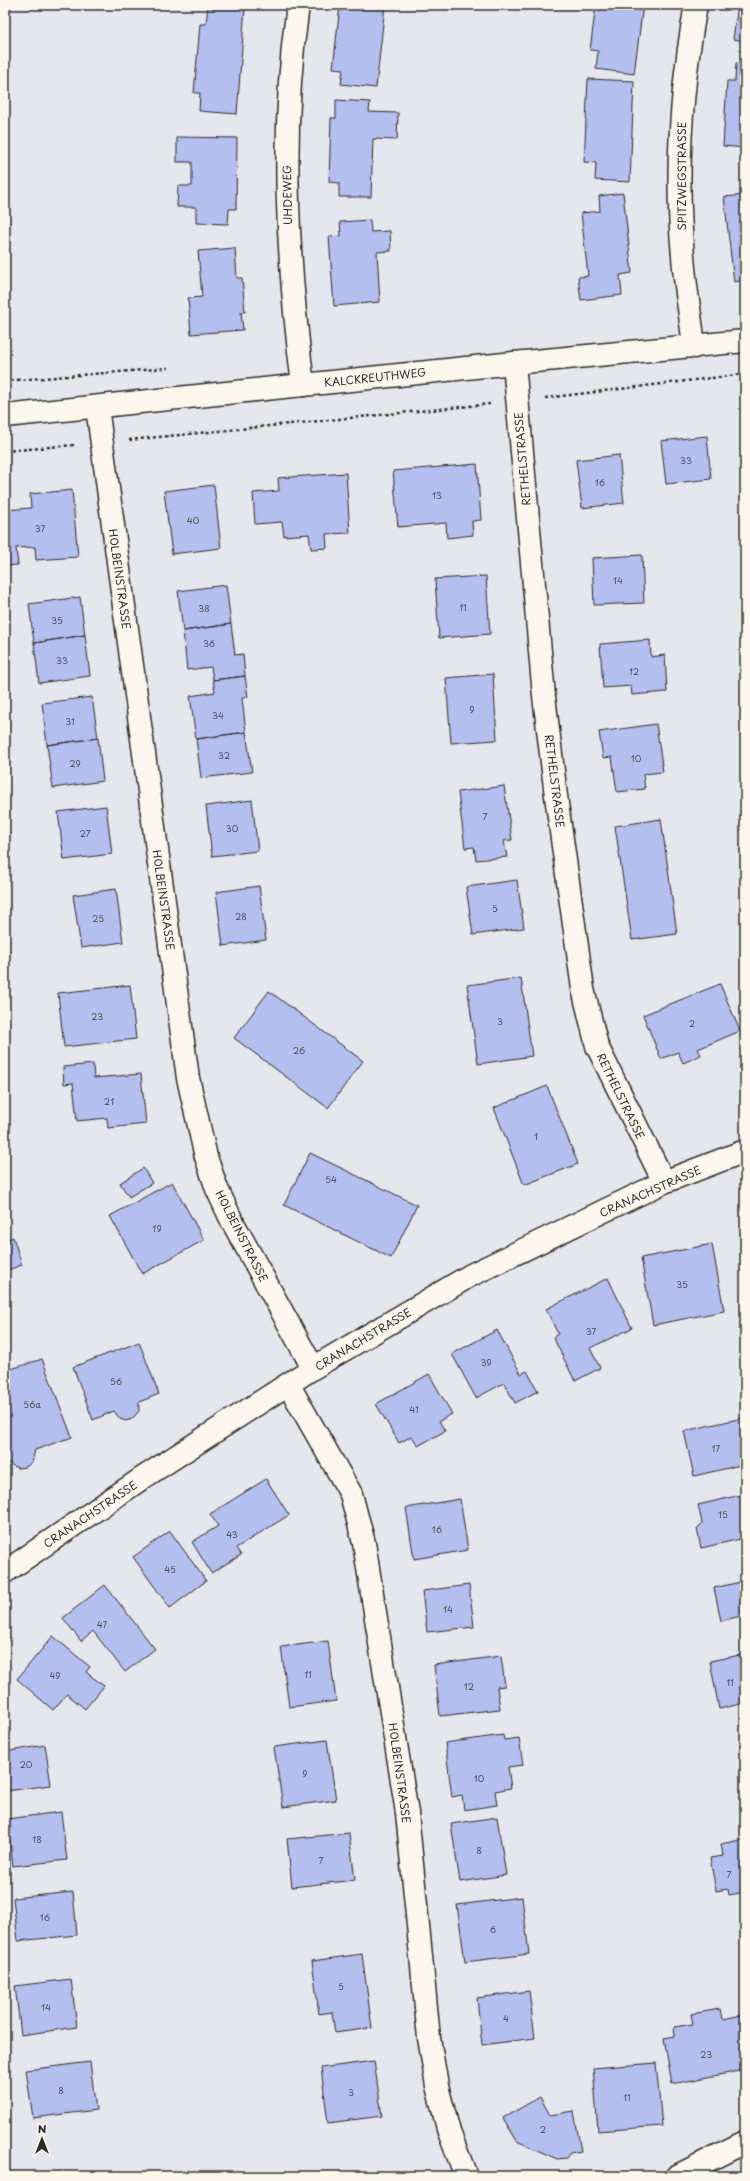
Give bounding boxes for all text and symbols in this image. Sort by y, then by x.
street label: SPITZWEGSTRASSE [673,121,690,230]
street label: UHDEWEG [278,165,296,225]
street label: KALCKREUTHWEG [323,363,427,391]
street label: RETHELSTRASSE [509,411,535,506]
house number: 33 [680,453,692,467]
house number: 16 [595,475,605,489]
house number: 13 [432,488,442,502]
house number: 40 [187,513,200,527]
house number: 37 [35,521,45,535]
street label: HOLBEINSTRASSE [105,528,135,630]
house number: 14 [613,573,623,587]
house number: 11 [459,600,467,614]
house number: 38 [198,601,210,615]
house number: 35 [51,613,63,627]
house number: 36 [203,636,215,650]
house number: 33 [56,653,68,667]
house number: 12 [629,664,639,678]
house number: 9 [469,702,475,716]
house number: 34 [212,708,224,722]
house number: 31 [65,714,75,728]
street label: RETHELSTRASSE [541,733,569,829]
house number: 32 [218,748,230,762]
house number: 10 [631,751,642,765]
house number: 29 [69,756,81,770]
house number: 7 [482,809,488,823]
house number: 30 [226,821,239,835]
house number: 27 [79,826,91,840]
street label: HOLBEINSTRASSE [149,849,179,951]
house number: 5 [492,901,498,915]
house number: 28 [235,909,247,923]
house number: 25 [92,911,104,925]
house number: 23 [91,1009,103,1023]
house number: 3 [497,1014,503,1028]
house number: 2 [689,1016,695,1030]
house number: 26 [293,1043,305,1057]
street label: RETHELSTRASSE [593,1050,649,1142]
house number: 21 [104,1094,114,1108]
house number: 1 [534,1129,538,1143]
street label: CRANACHSTRASSE [596,1161,704,1221]
house number: 54 [325,1172,337,1186]
street label: HOLBEINSTRASSE [211,1187,273,1285]
house number: 19 [152,1221,162,1235]
house number: 35 [676,1277,688,1291]
street label: CRANACHSTRASSE [312,1303,414,1375]
house number: 37 [586,1324,596,1338]
house number: 39 [480,1355,492,1369]
house number: 56 [110,1374,122,1388]
house number: 56a [23,1397,41,1411]
house number: 41 [409,1402,419,1416]
house number: 17 [712,1441,721,1455]
street label: CRANACHSTRASSE [40,1476,140,1552]
house number: 15 [718,1507,728,1521]
house number: 16 [432,1522,442,1536]
house number: 43 [226,1527,238,1541]
house number: 45 [164,1562,176,1576]
house number: 14 [443,1602,453,1616]
house number: 47 [97,1617,107,1631]
house number: 11 [304,1667,312,1681]
house number: 49 [49,1668,61,1682]
house number: 11 [726,1675,734,1689]
house number: 12 [464,1679,474,1693]
street label: HOLBEINSTRASSE [385,1722,415,1824]
house number: 20 [20,1757,33,1771]
house number: 9 [302,1766,308,1780]
house number: 10 [474,1771,485,1785]
house number: 18 [32,1832,42,1846]
house number: 8 [476,1843,482,1857]
house number: 7 [318,1853,324,1867]
house number: 7 [726,1867,732,1881]
house number: 16 [40,1910,50,1924]
house number: 6 [490,1922,496,1936]
house number: 5 [338,1979,344,1993]
house number: 14 [41,2000,51,2014]
house number: 4 [503,2011,509,2025]
house number: 23 [700,2047,712,2061]
house number: 8 [58,2083,64,2097]
house number: 3 [348,2085,354,2099]
house number: 11 [623,2090,631,2104]
north arrow [22,2119,62,2159]
text: N [38,2120,47,2137]
house number: 2 [540,2122,546,2136]

